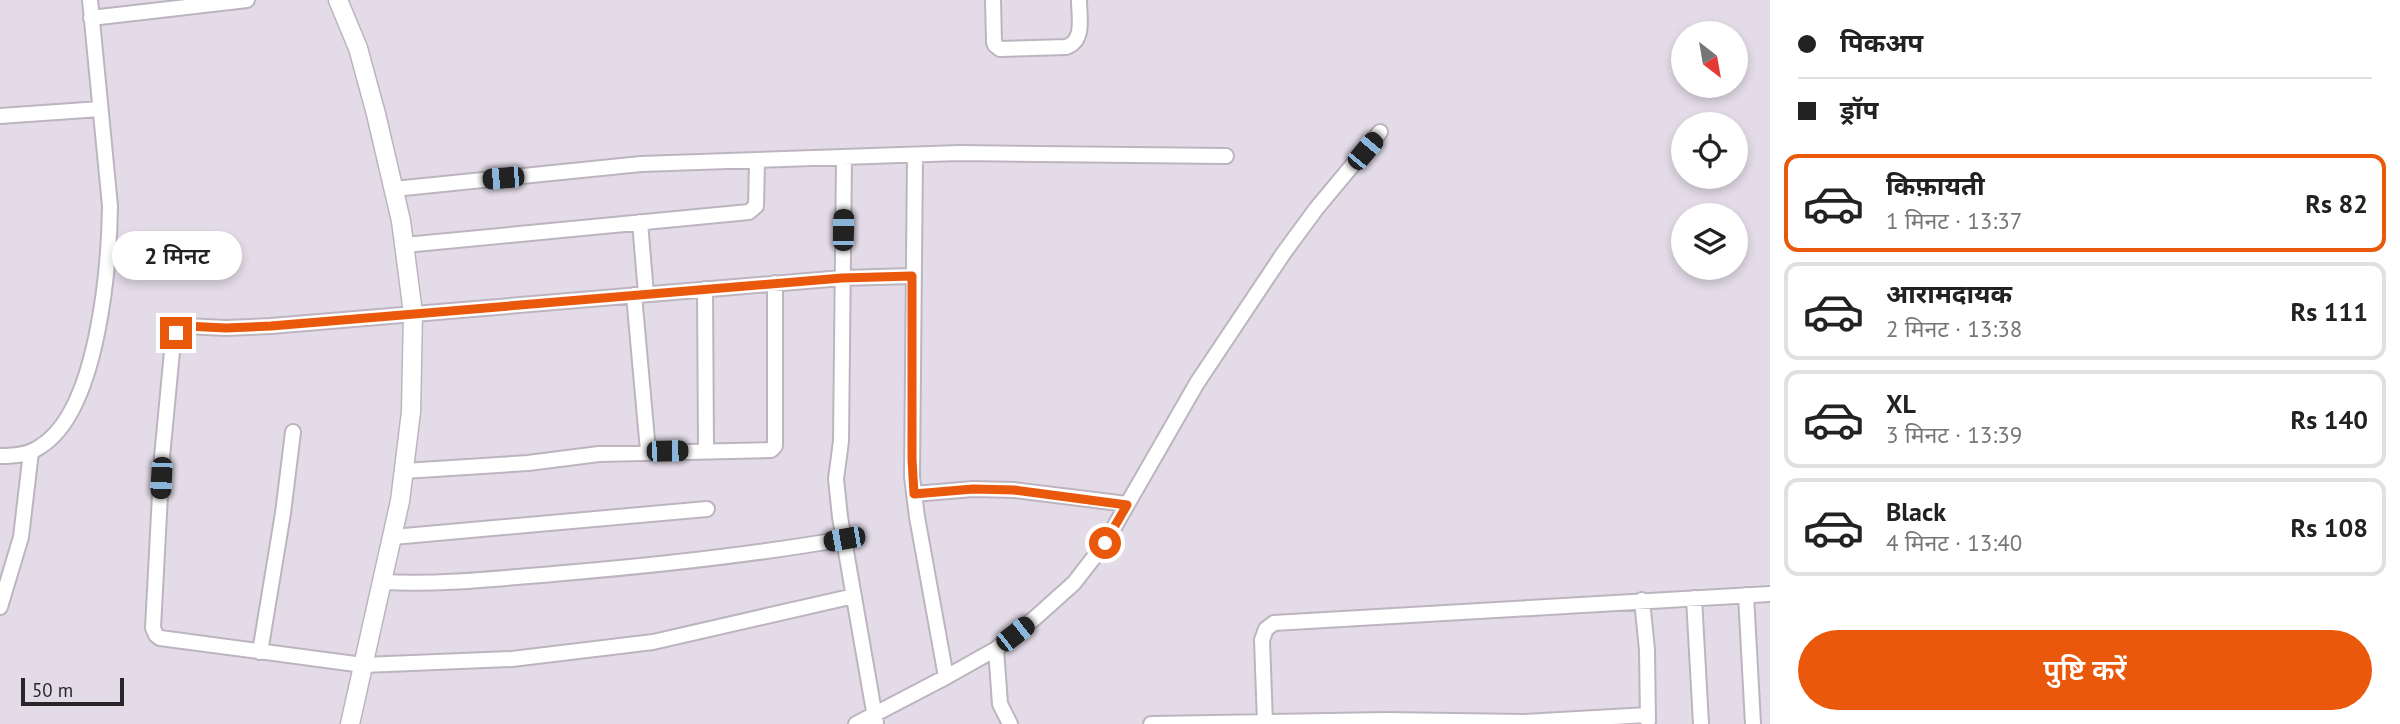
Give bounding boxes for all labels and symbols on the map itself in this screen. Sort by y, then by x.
north arrow [1671,21,1748,98]
car [1344,128,1387,174]
car [482,166,525,190]
car [833,209,854,251]
callout: 2 मिनट [111,232,241,280]
route end [160,317,192,349]
car [646,440,689,462]
car [150,456,173,500]
car [822,525,867,553]
route start [1089,527,1121,559]
car [992,613,1039,655]
scale bar [21,675,124,707]

